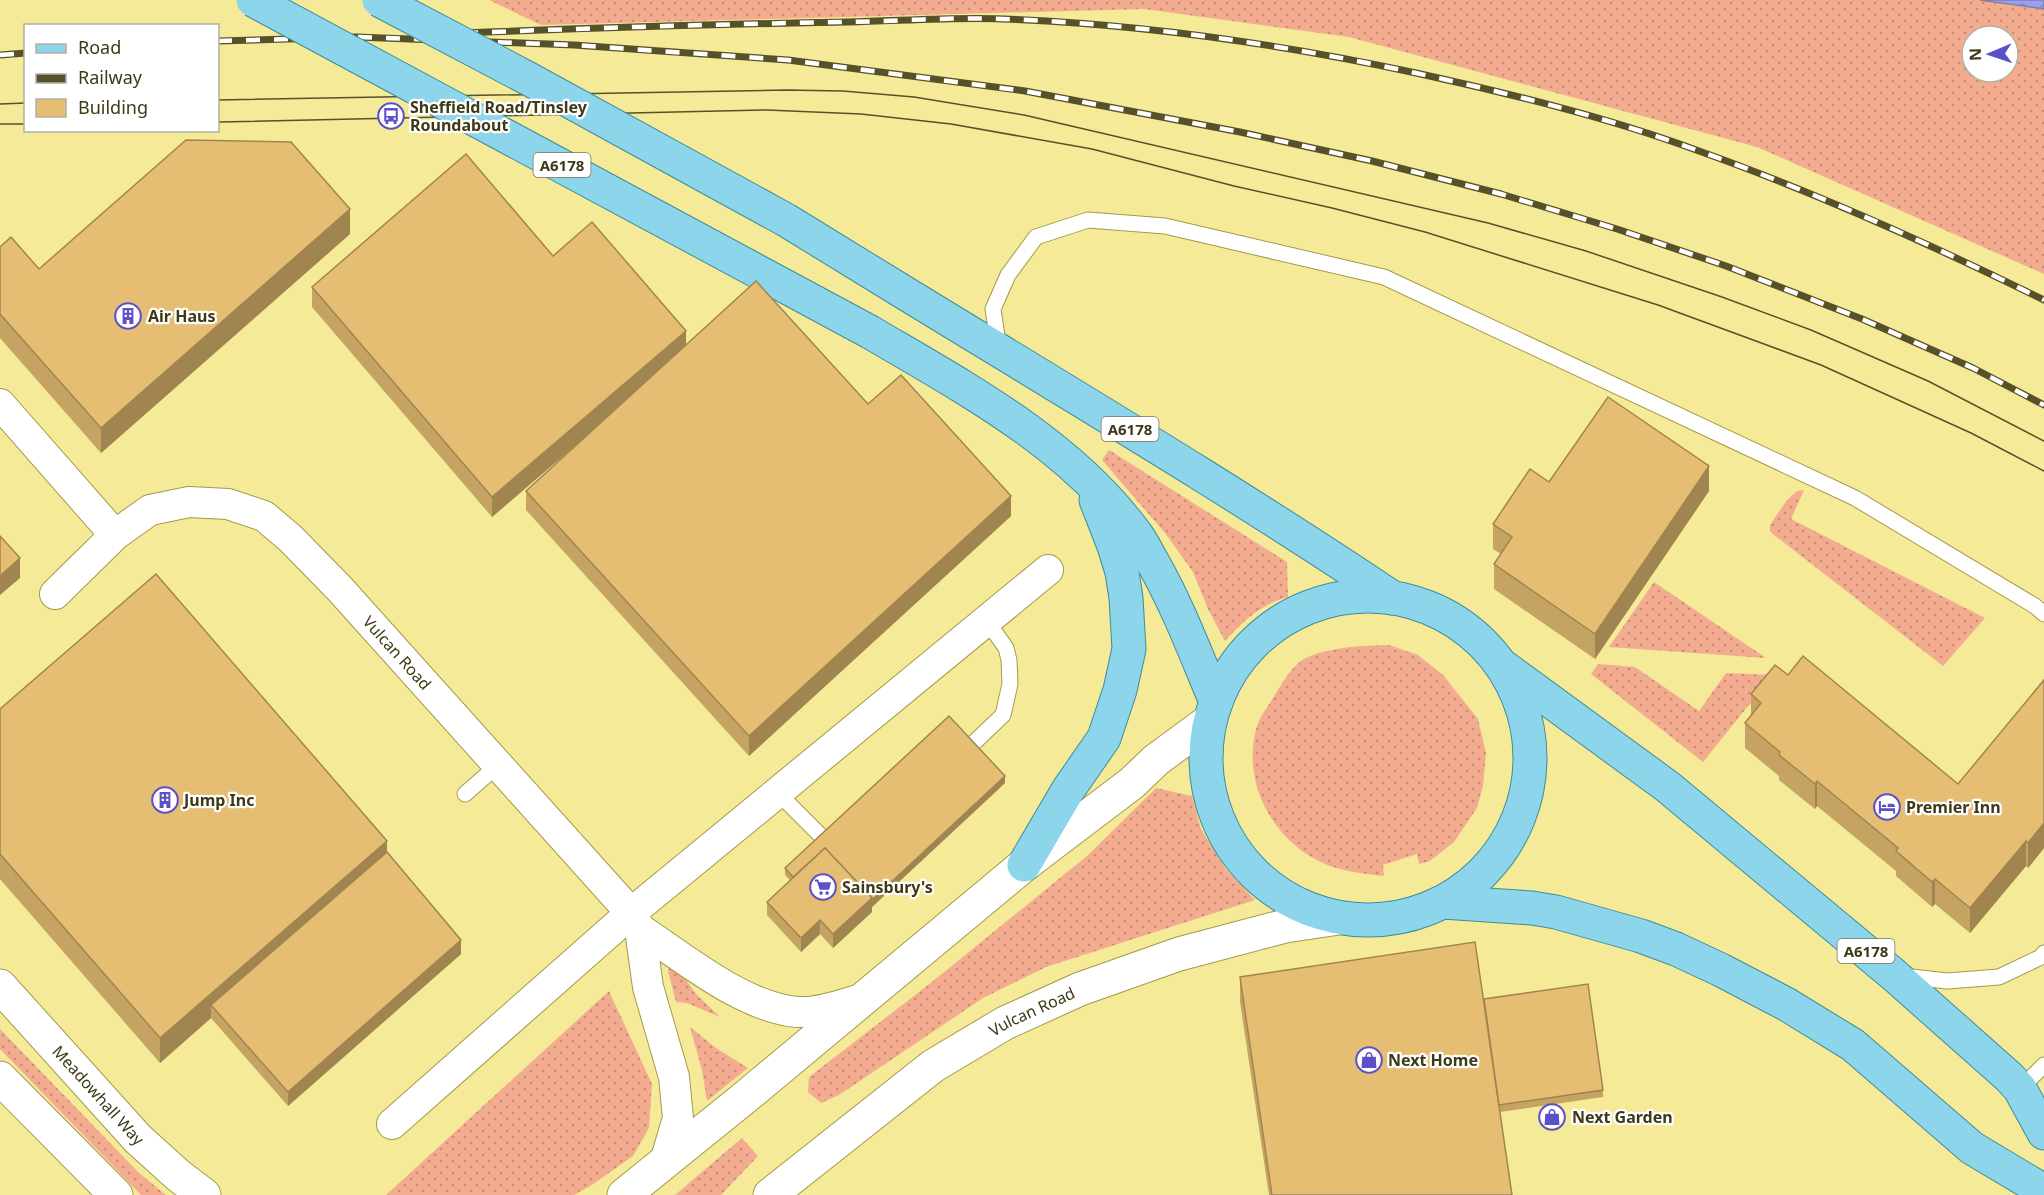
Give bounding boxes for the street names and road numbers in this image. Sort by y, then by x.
road number: A6178 [534,153,590,177]
road number: A6178 [1102,417,1158,441]
street label: Vulcan Road [358,611,436,695]
road number: A6178 [1838,939,1894,963]
street label: Vulcan Road [985,982,1078,1041]
street label: Meadowhall Way [48,1040,149,1151]

